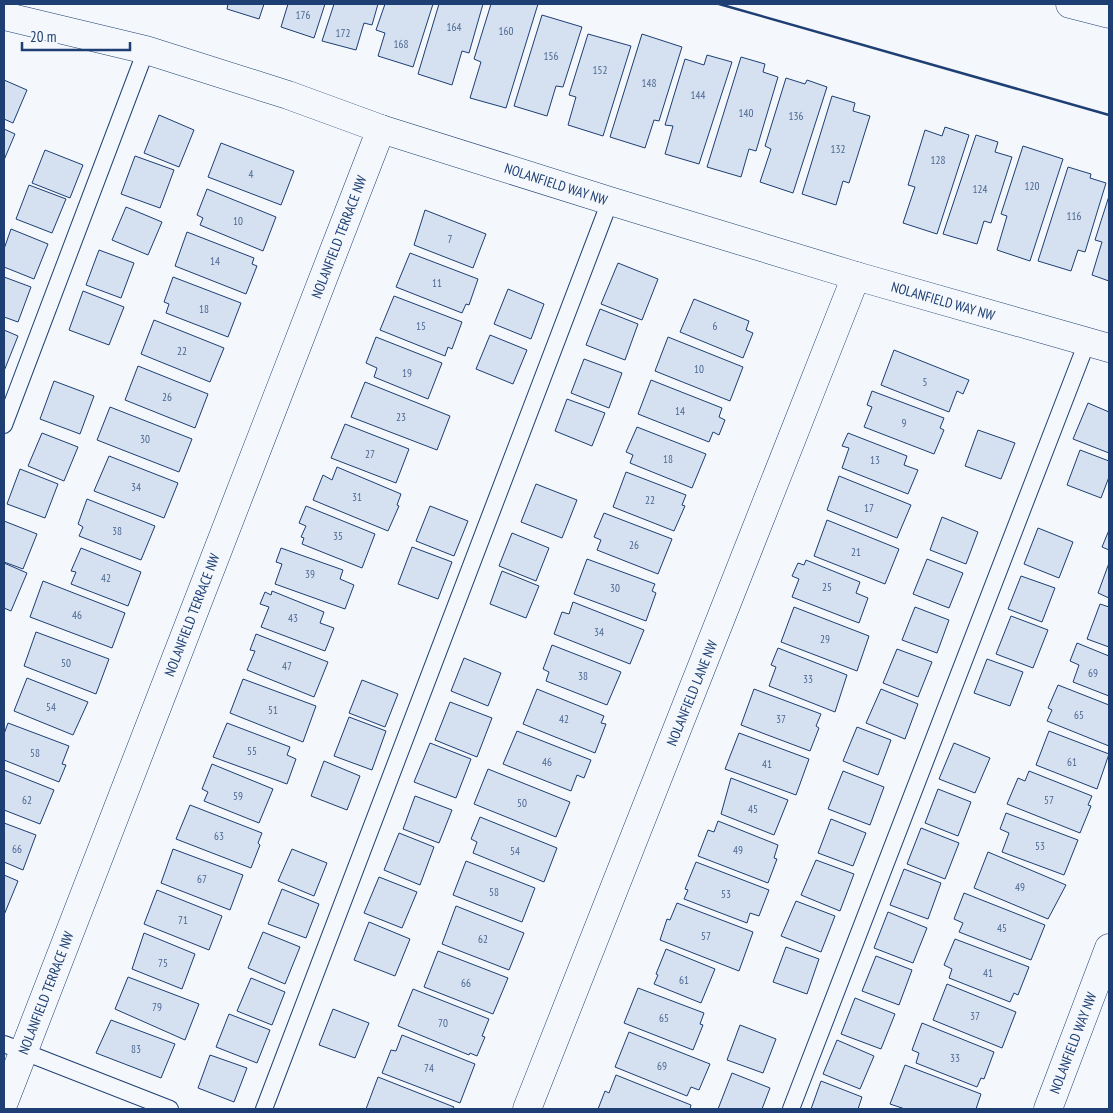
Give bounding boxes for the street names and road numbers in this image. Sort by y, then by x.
street label: NOLANFIELD WAY NW [502,159,610,209]
street label: NOLANFIELD TERRACE NW [307,172,371,301]
street label: NOLANFIELD WAY NW [889,278,998,325]
street label: NOLANFIELD TERRACE NW [160,550,224,679]
street label: NOLANFIELD LANE NW [663,637,722,748]
street label: NOLANFIELD TERRACE NW [14,928,78,1057]
street label: NOLANFIELD WAY NW [1045,989,1101,1096]

